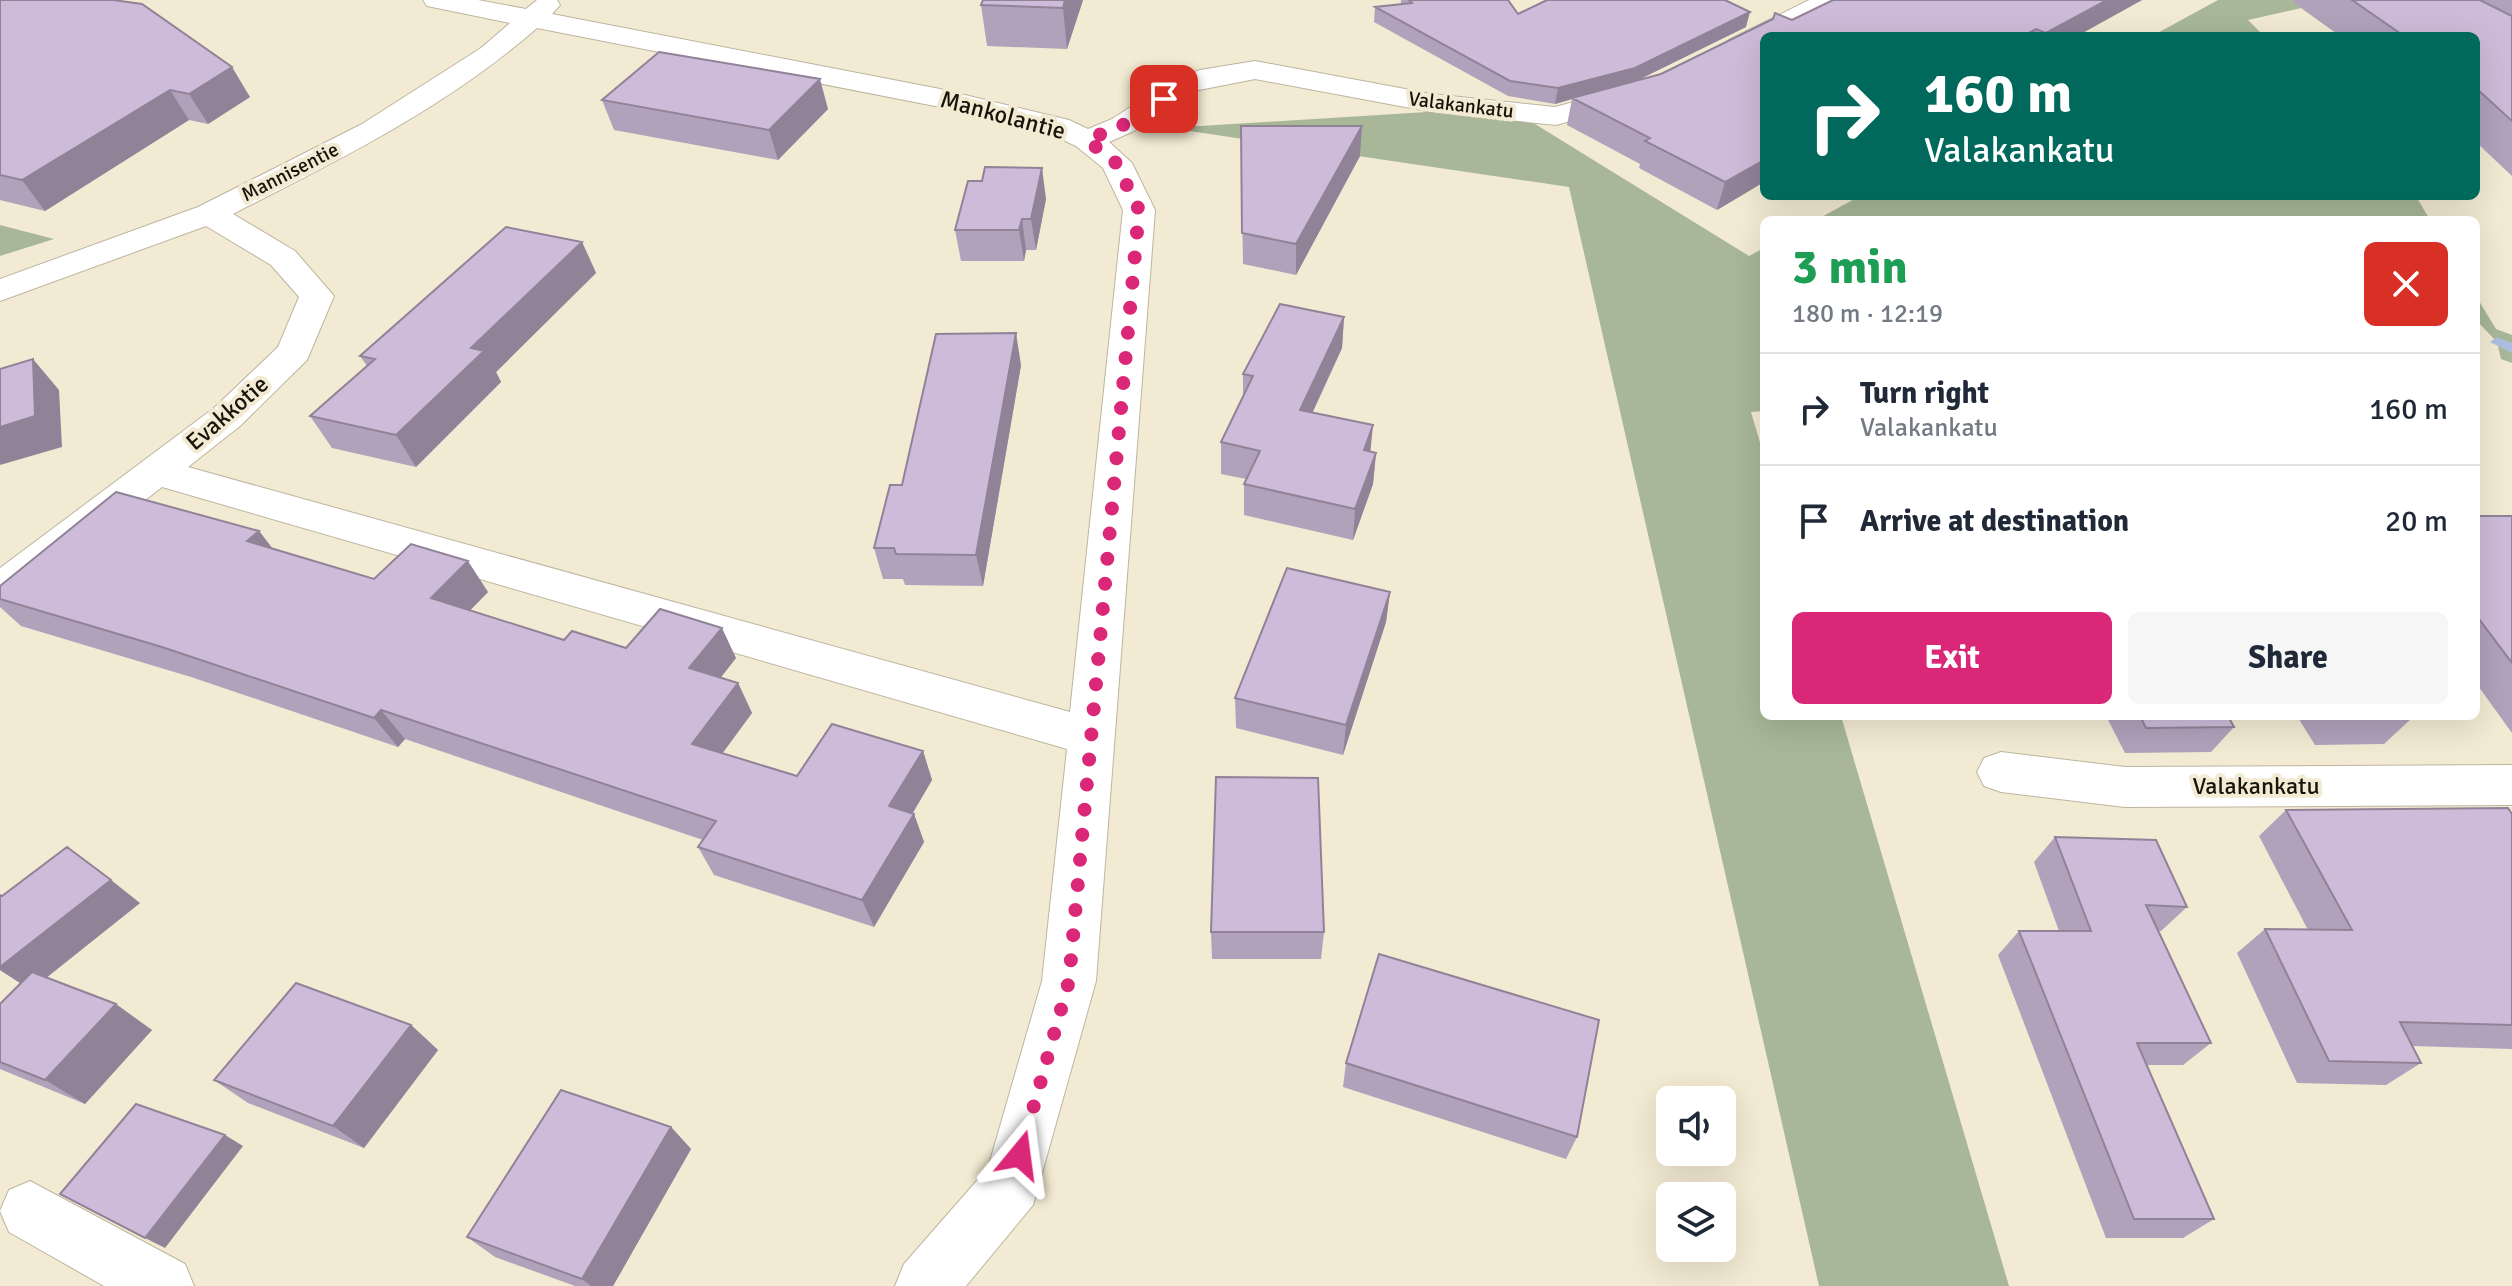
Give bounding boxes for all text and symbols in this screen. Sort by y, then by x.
text: 160 m [1924,59,2072,128]
icon: right [1792,64,1896,168]
pin [1130,65,1198,133]
icon: arrive [1142,77,1186,121]
street label: Mankolantie [937,84,1069,146]
street label: Valakankatu [1407,86,1515,124]
text: Valakankatu [1924,128,2115,173]
street label: Mannisentie [237,137,343,207]
text: 3 min [1792,238,1908,297]
button: close [2364,242,2448,326]
text: 180 m · 12:19 [1792,298,1943,330]
street label: Evakkotie [180,369,274,457]
text: Turn right [1860,375,1989,412]
icon: right [1792,387,1836,431]
text: 160 m [2369,391,2448,428]
text: Valakankatu [1860,412,1998,444]
icon: arrive [1792,499,1836,543]
text: Arrive at destination [1860,503,2129,540]
text: 20 m [2385,503,2448,540]
button: Exit [1792,612,2112,704]
button: Share [2128,612,2448,704]
street label: Valakankatu [2192,771,2320,801]
map controls [1656,1086,1736,1262]
button: sound [1656,1086,1736,1166]
position arrow [978,1113,1062,1197]
button: layers [1656,1182,1736,1262]

